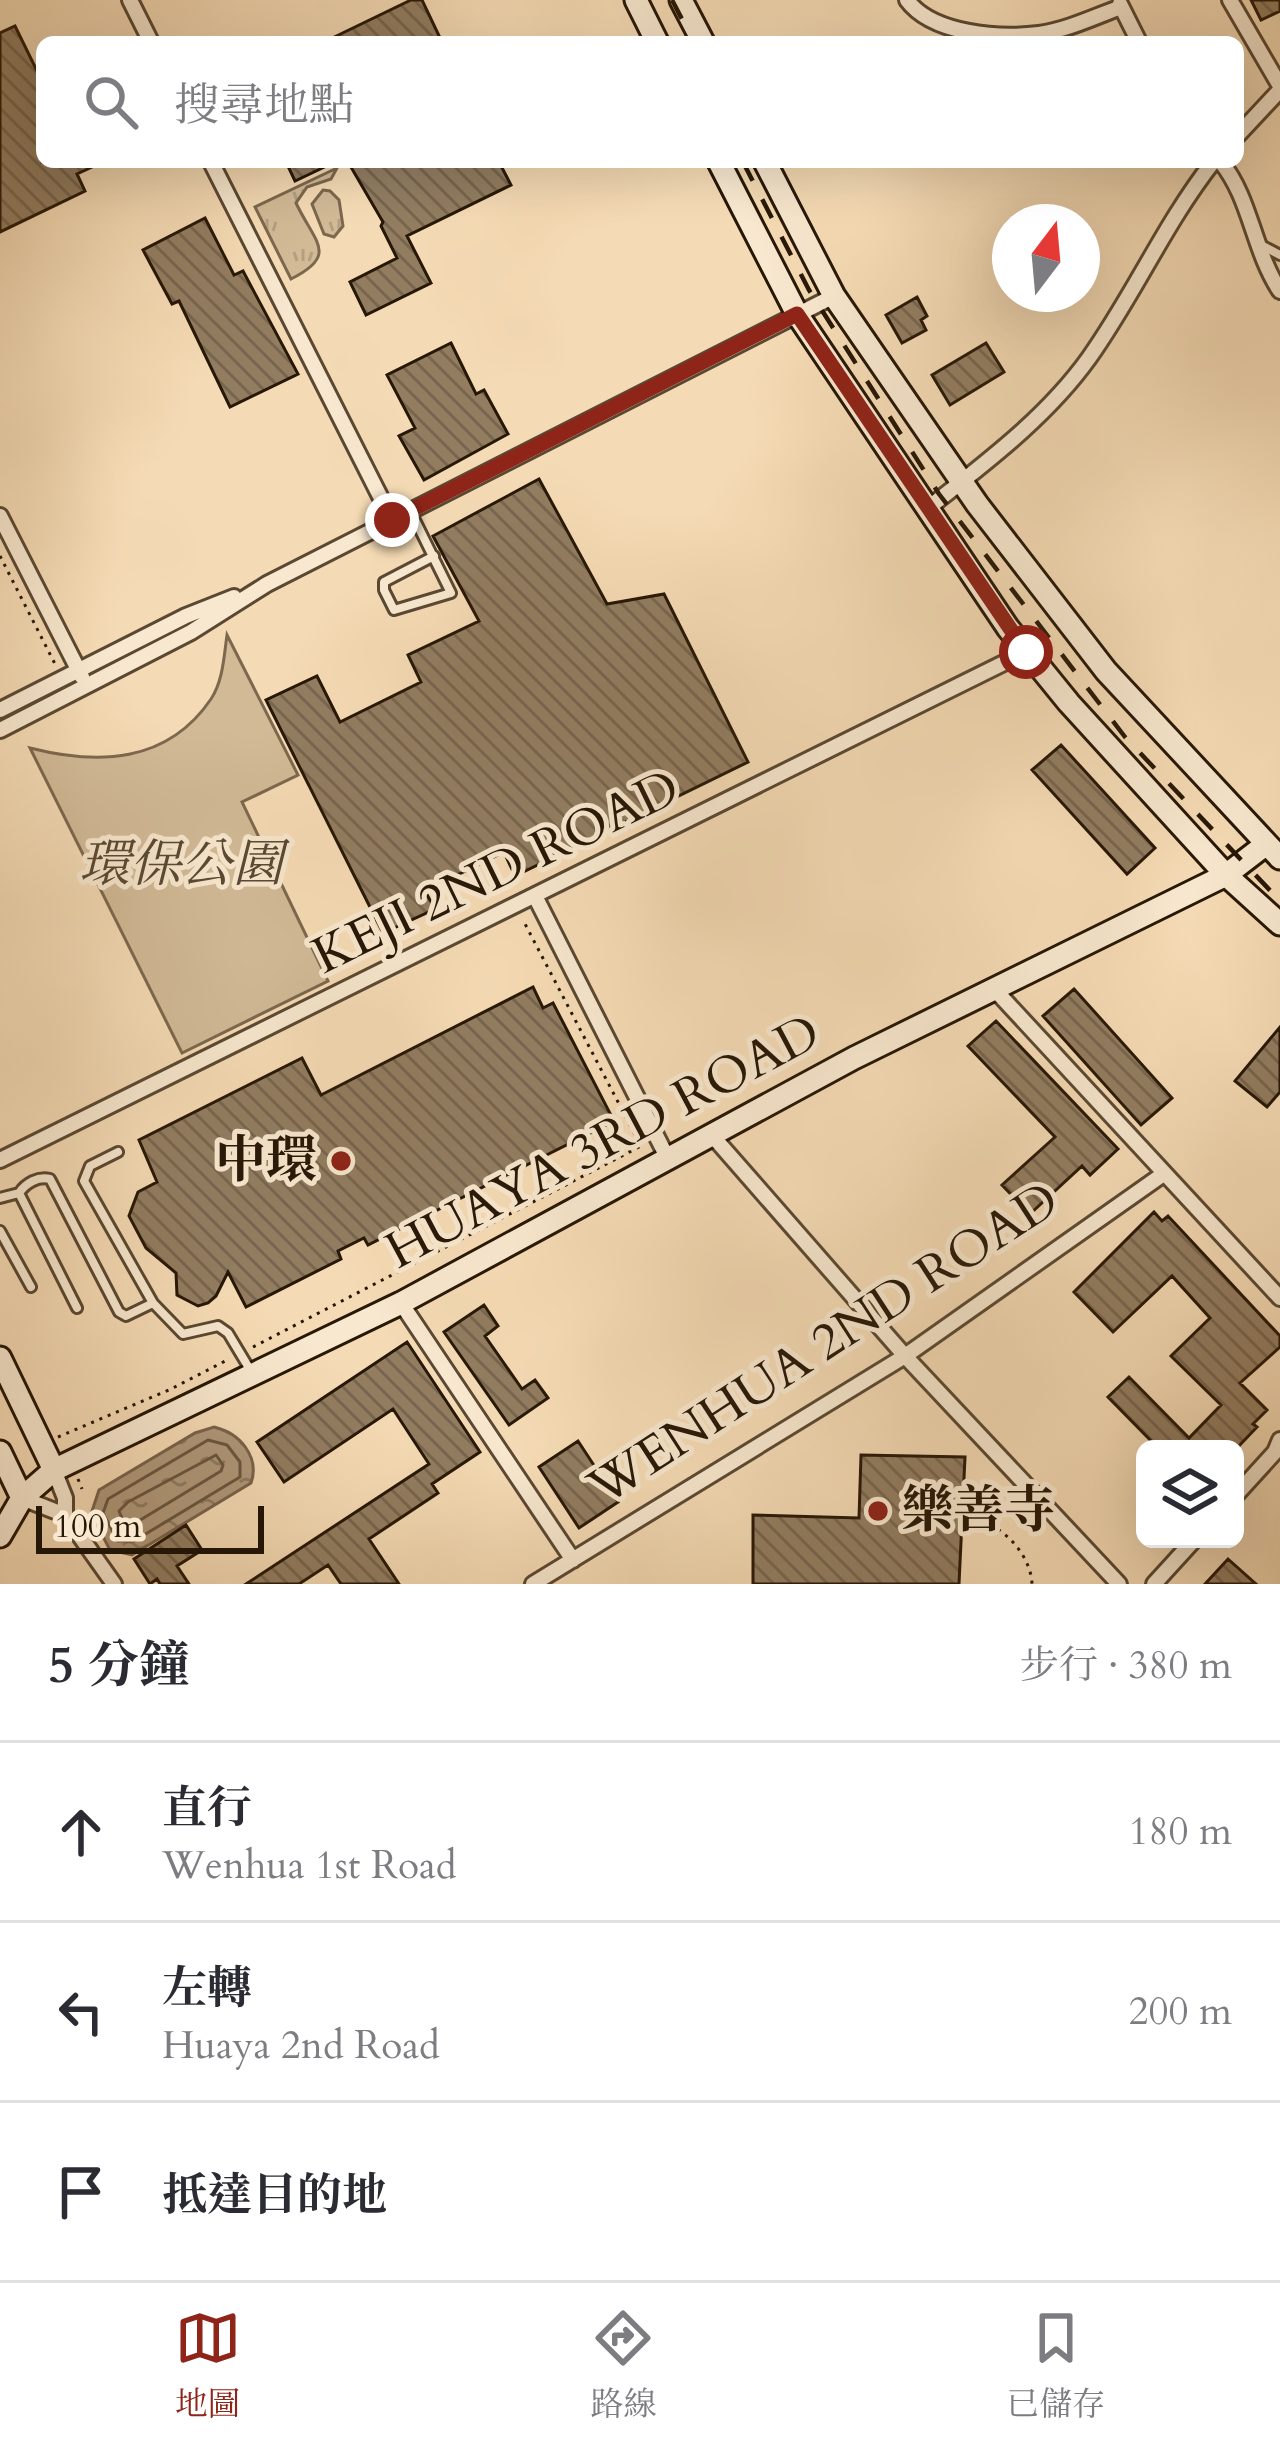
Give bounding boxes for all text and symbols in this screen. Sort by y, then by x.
search box [36,36,1244,168]
icon: search [78,69,144,135]
text: 搜尋地點 [174,75,354,136]
north arrow [992,204,1100,312]
route end [365,493,419,547]
route start [999,625,1053,679]
street label: KEJI 2ND ROAD [301,753,691,991]
park label: 環保公園 [79,830,290,900]
street label: HUAYA 3RD ROAD [374,998,832,1286]
place label: 中環 [215,1126,317,1196]
marker: 中環 [328,1148,354,1174]
street label: WENHUA 2ND ROAD [575,1166,1073,1523]
map controls [1136,1440,1244,1548]
button: layers [1136,1440,1244,1548]
place label: 樂善寺 [902,1476,1055,1546]
marker: 樂善寺 [865,1498,891,1524]
scale bar [36,1500,264,1553]
text: 100 m [54,1504,141,1549]
text: 5 分鐘 [48,1631,190,1701]
text: 步行 · 380 m [1020,1639,1232,1692]
text: 直行 [162,1778,252,1839]
icon: ahead [48,1799,114,1865]
text: 180 m [1129,1805,1232,1858]
text: Wenhua 1st Road [162,1839,457,1892]
text: 左轉 [162,1958,252,2019]
icon: left [48,1979,114,2045]
text: 200 m [1129,1985,1232,2038]
text: Huaya 2nd Road [162,2019,440,2072]
icon: arrive [48,2159,114,2225]
text: 抵達目的地 [162,2165,387,2226]
tab: 地圖 [175,2305,241,2427]
tab: 路線 [590,2305,656,2427]
tab: 已儲存 [1006,2305,1105,2427]

